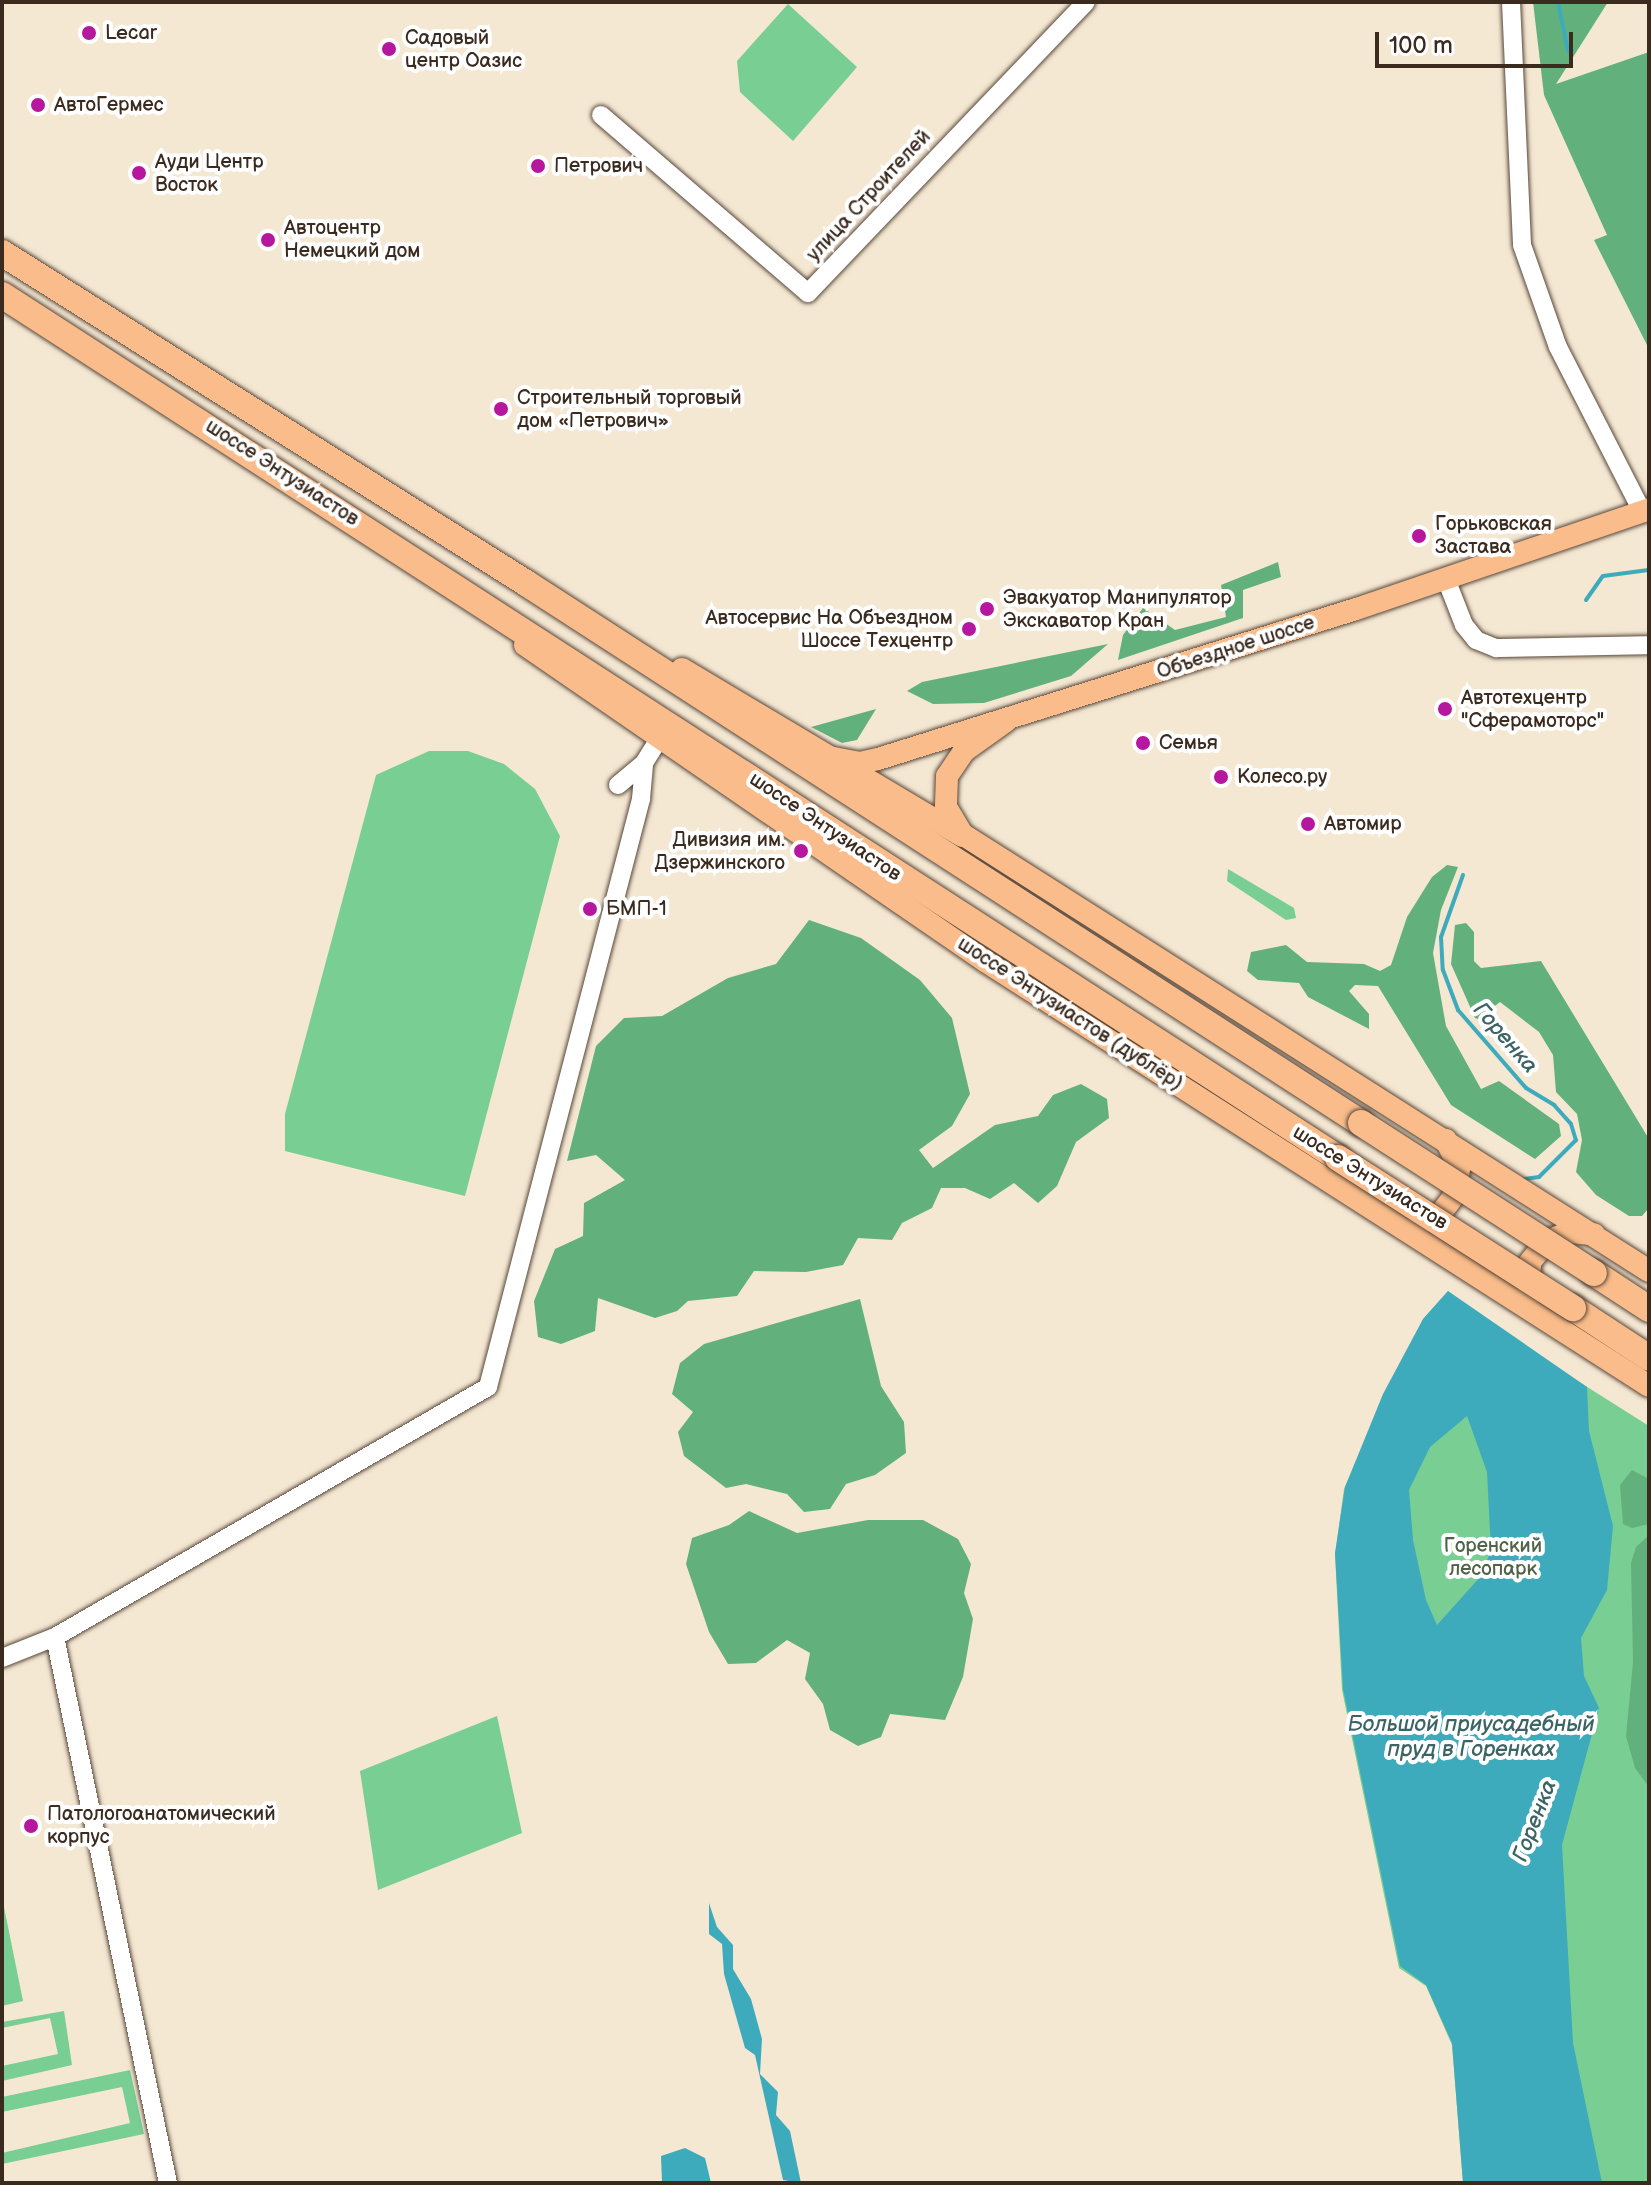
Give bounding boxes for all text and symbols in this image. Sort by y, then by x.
scale bar [1379,16,1577,66]
place label: Lecar [105,21,157,45]
marker: Lecar [80,24,98,42]
place label: Садовый центр Оазис [405,26,522,73]
text: 100 m [1389,31,1453,60]
marker: Садовый центр Оазис [380,40,398,58]
place label: АвтоГермес [54,93,164,117]
marker: АвтоГермес [29,96,47,114]
street label: улица Строителей [802,125,936,267]
place label: Ауди Центр Восток [155,150,263,197]
place label: Петрович [554,154,643,178]
marker: Петрович [529,157,547,175]
marker: Ауди Центр Восток [130,164,148,182]
place label: Автоцентр Немецкий дом [284,216,420,263]
marker: Автоцентр Немецкий дом [259,231,277,249]
place label: Строительный торговый дом «Петрович» [517,386,742,433]
marker: Строительный торговый дом «Петрович» [492,400,510,418]
street label: шоссе Энтузиастов [201,415,363,531]
place label: Горьковская Застава [1435,512,1552,559]
marker: Горьковская Застава [1410,527,1428,545]
place label: Эвакуатор Манипулятор Экскаватор Кран [1003,586,1231,633]
marker: Эвакуатор Манипулятор Экскаватор Кран [978,600,996,618]
place label: Автосервис На Объездном Шоссе Техцентр [705,606,953,653]
street label: Объездное шоссе [1154,611,1318,685]
marker: Автосервис На Объездном Шоссе Техцентр [960,620,978,638]
place label: Автотехцентр "Сферамоторс" [1461,686,1604,733]
marker: Автотехцентр "Сферамоторс" [1436,700,1454,718]
place label: Семья [1159,731,1218,755]
marker: Семья [1134,734,1152,752]
place label: Колесо.ру [1237,765,1327,789]
street label: шоссе Энтузиастов [745,767,905,887]
marker: Колесо.ру [1212,768,1230,786]
place label: Автомир [1324,812,1402,836]
marker: Автомир [1299,815,1317,833]
place label: Дивизия им. Дзержинского [654,828,785,875]
marker: Дивизия им. Дзержинского [792,842,810,860]
place label: БМП-1 [606,897,667,921]
marker: БМП-1 [581,900,599,918]
street label: шоссе Энтузиастов (дублёр) [953,932,1187,1096]
water label: Горенка [1467,997,1543,1079]
street label: шоссе Энтузиастов [1288,1121,1452,1235]
park label: Горенский лесопарк [1444,1535,1542,1582]
water label: Большой приусадебный пруд в Горенках [1348,1711,1594,1762]
water label: Горенка [1507,1776,1563,1866]
place label: Патологоанатомический корпус [47,1802,276,1849]
marker: Патологоанатомический корпус [22,1817,40,1835]

